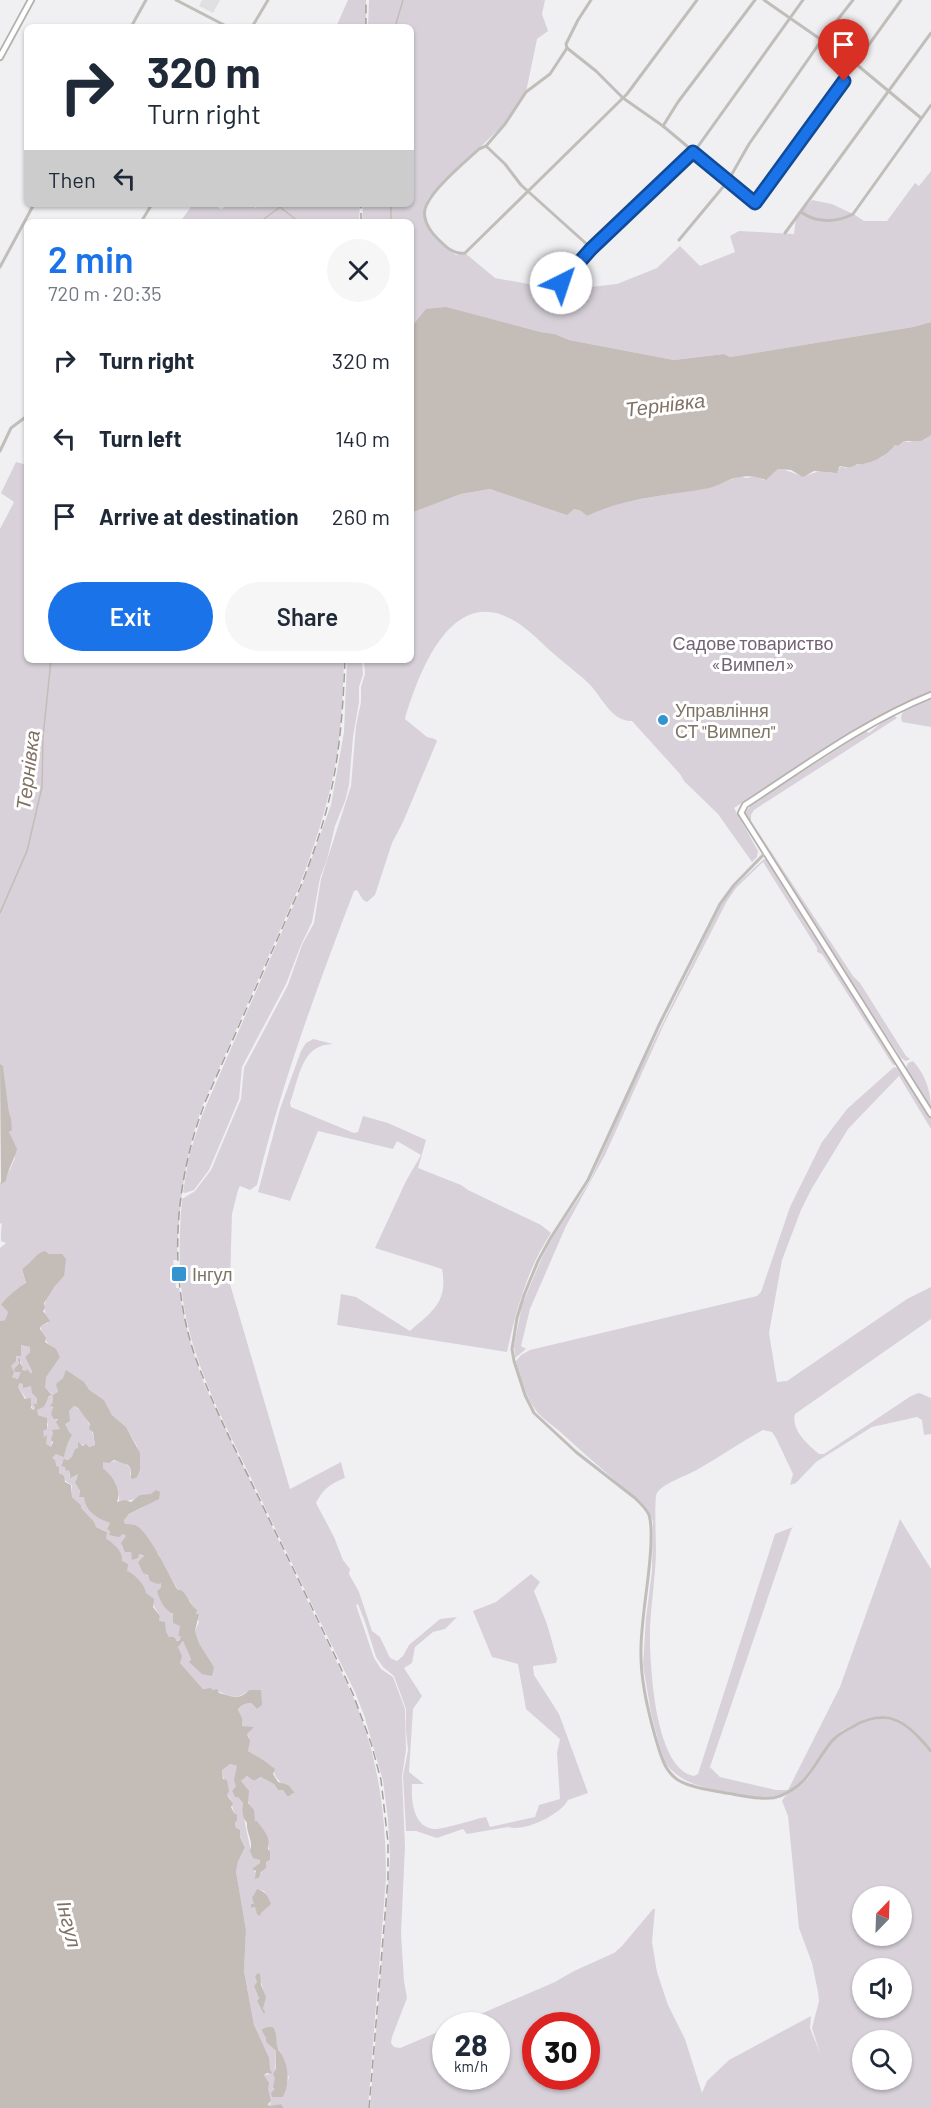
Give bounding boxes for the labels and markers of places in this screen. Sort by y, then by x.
pin [818,19,869,81]
place label: Управління СТ "Вимпел" [675,699,776,742]
marker: Управління СТ "Вимпел" [656,713,670,727]
place label: Інгул [192,1263,233,1285]
marker: Інгул [170,1265,188,1283]

